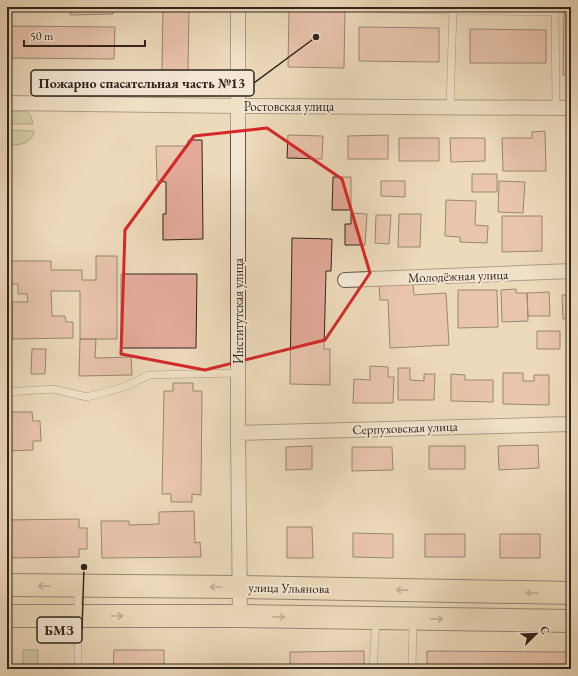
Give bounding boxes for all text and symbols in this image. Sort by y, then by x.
scale bar [24,22,145,48]
text: 50 m [30,28,54,44]
callout: Пожарно спасательная часть №13 [31,70,254,96]
text: Пожарно спасательная часть №13 [39,74,245,92]
street label: Ростовская улица [244,98,335,115]
street label: Институтская улица [230,257,247,364]
street label: Молодёжная улица [407,266,509,286]
street label: Серпуховская улица [352,418,459,438]
street label: улица Ульянова [248,579,331,597]
one-way arrow [38,582,51,590]
one-way arrow [210,583,223,591]
one-way arrow [396,586,409,594]
one-way arrow [526,589,539,596]
one-way arrow [110,612,123,620]
one-way arrow [272,613,285,620]
north arrow [516,614,556,654]
one-way arrow [430,615,443,623]
callout: БМЗ [37,617,82,643]
text: БМЗ [44,621,74,639]
text: С [537,624,553,637]

